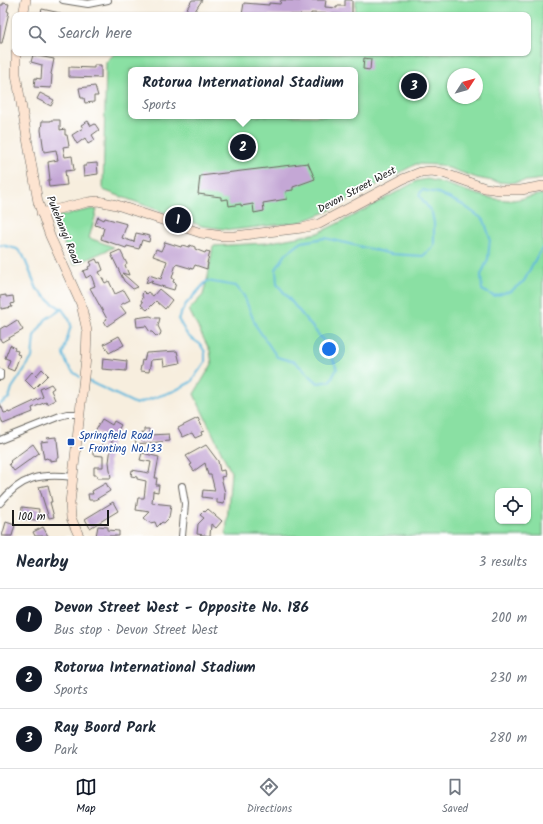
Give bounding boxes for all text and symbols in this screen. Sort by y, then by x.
search box [12,12,531,56]
text: Search here [58,22,132,46]
icon: search [26,23,48,45]
popup [128,67,358,119]
north arrow [447,68,483,104]
text: Rotorua International Stadium [142,71,344,95]
pin: 3 [401,71,427,101]
text: Sports [142,95,176,116]
pin: 2 [230,132,256,162]
street label: Devon Street West [314,161,400,218]
street label: Pukehangi Road [41,193,85,267]
pin: 1 [165,205,191,235]
your location [319,339,339,359]
place label: Springfield Road - Fronting No.133 [79,427,162,458]
marker: Springfield Road - Fronting No.133 [66,437,76,447]
map controls [495,488,531,524]
button: locate [495,488,531,524]
scale bar [12,508,109,527]
text: 100 m [18,508,46,526]
text: Nearby [16,549,68,576]
text: 3 results [479,552,527,573]
text: Devon Street West - Opposite No. 186 [54,596,309,620]
text: 1 [27,608,31,629]
text: 200 m [491,608,527,629]
text: Bus stop · Devon Street West [54,620,218,641]
text: Rotorua International Stadium [54,656,256,680]
text: 2 [25,668,33,689]
text: 230 m [490,668,527,689]
text: Sports [54,680,88,701]
text: Ray Boord Park [54,716,155,740]
text: 3 [25,728,33,749]
text: 280 m [490,728,527,749]
text: Park [54,740,78,761]
tab: Map [75,776,97,818]
tab: Directions [247,776,292,818]
tab: Saved [442,776,468,818]

